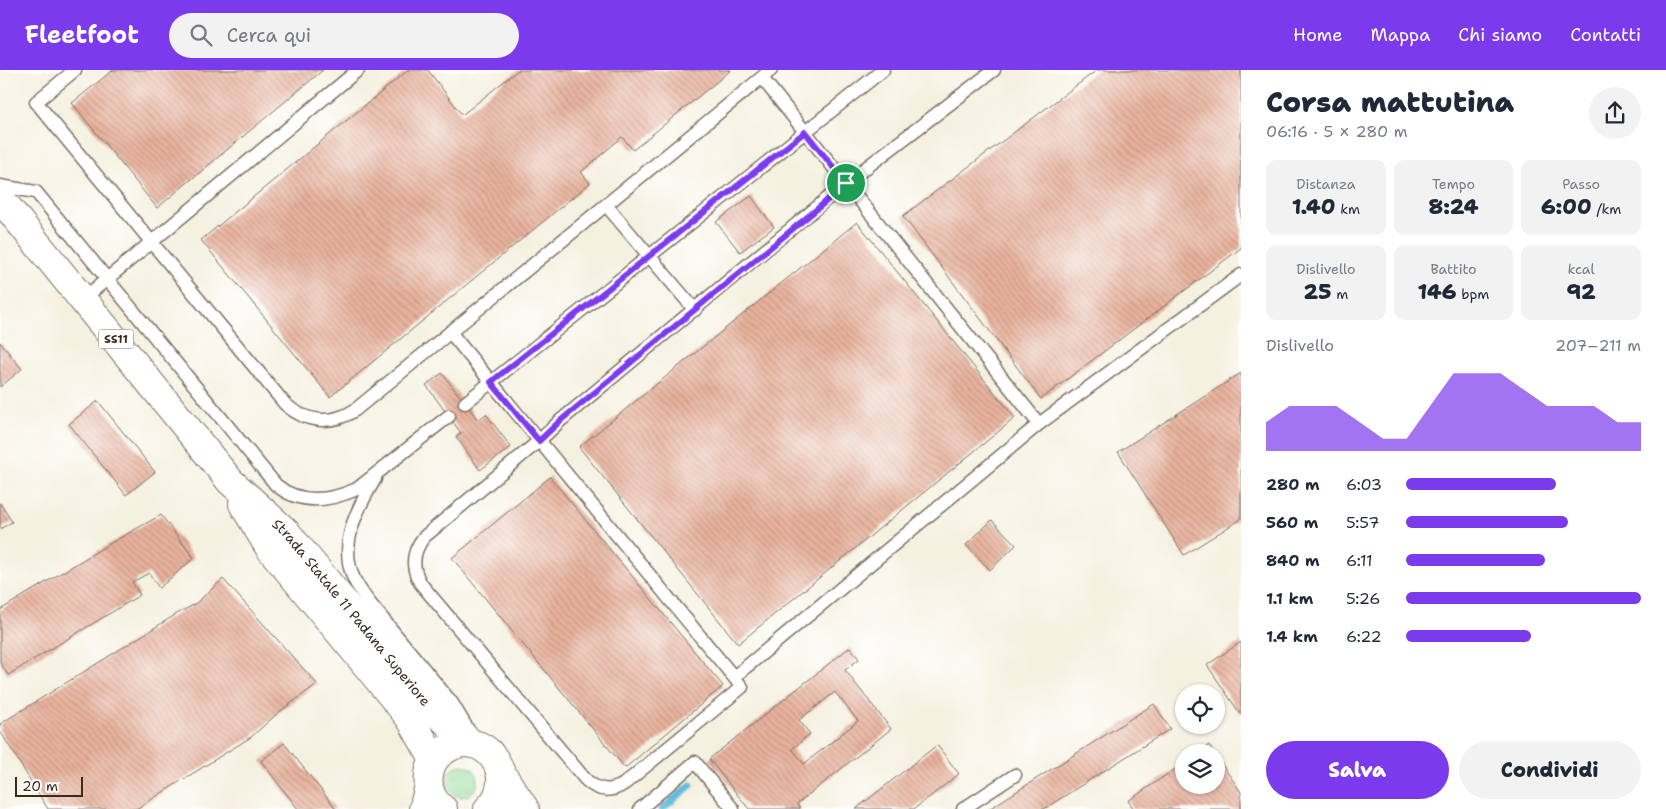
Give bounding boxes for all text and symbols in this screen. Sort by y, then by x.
search box [169,13,519,58]
text: Fleetfoot [25,19,139,51]
icon: search [187,21,215,49]
text: Cerca qui [227,23,311,48]
text: Home [1293,23,1342,47]
text: Mappa [1370,23,1430,47]
text: Chi siamo [1458,23,1542,47]
text: Contatti [1570,23,1641,47]
text: Corsa mattutina [1266,83,1514,121]
button: share [1589,87,1641,139]
text: 06:16 · 5 × 280 m [1266,121,1408,142]
pin [825,162,867,204]
icon: arrive [832,169,860,197]
text: Distanza [1296,175,1355,193]
text: Tempo [1432,175,1475,193]
text: Passo [1562,175,1600,193]
text: 1.40 [1292,193,1335,221]
text: 8:24 [1429,193,1478,221]
text: 6:00 [1541,193,1592,221]
text: km [1335,200,1360,218]
text: /km [1592,200,1621,218]
text: Dislivello [1296,260,1356,278]
text: Battito [1430,260,1477,278]
text: kcal [1568,260,1595,278]
text: 25 [1303,278,1331,306]
text: 146 [1418,278,1456,306]
text: 92 [1567,278,1596,306]
text: m [1331,285,1348,303]
text: bpm [1456,285,1489,303]
road number: SS11 [98,330,134,348]
text: Dislivello [1266,335,1334,356]
text: 207–211 m [1555,335,1641,356]
text: 280 m [1266,474,1319,495]
text: 6:03 [1346,474,1382,495]
text: 560 m [1266,512,1318,533]
text: 5:57 [1346,512,1379,533]
street label: Strada Statale 11 Padana Superiore [268,515,435,710]
text: 840 m [1266,550,1319,571]
text: 6:11 [1346,550,1373,571]
text: 1.1 km [1266,588,1313,609]
text: 5:26 [1346,588,1380,609]
text: 1.4 km [1266,626,1318,647]
text: 6:22 [1346,626,1382,647]
map controls [1175,684,1225,794]
button: locate [1175,684,1225,734]
button: Salva [1266,741,1449,799]
button: Condividi [1459,741,1641,799]
button: layers [1175,744,1225,794]
scale bar [15,774,82,797]
text: 20 m [22,777,58,795]

